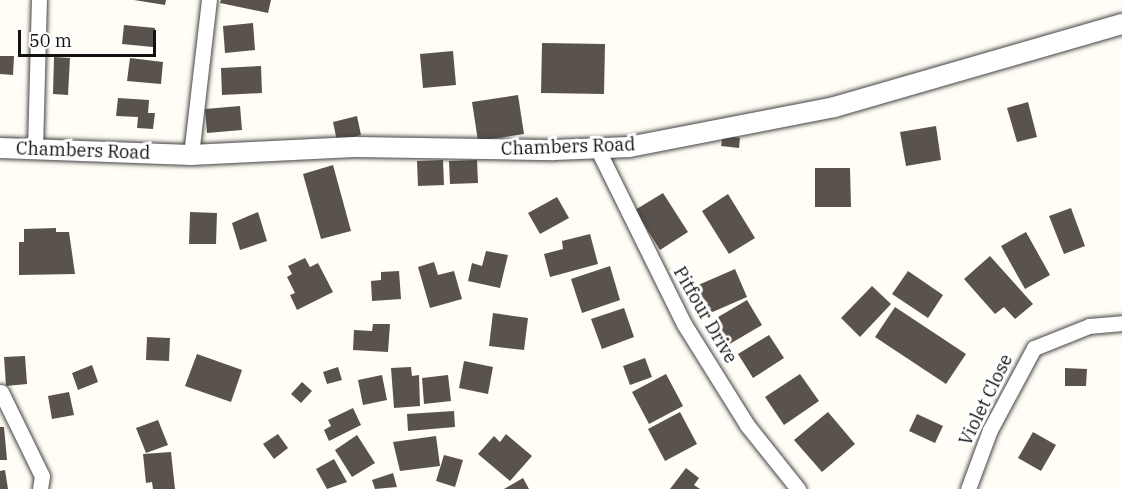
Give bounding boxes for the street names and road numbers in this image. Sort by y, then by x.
street label: Chambers Road [500,134,636,160]
street label: Chambers Road [15,138,151,164]
street label: Pitfour Drive [669,263,741,367]
street label: Violet Close [955,351,1017,449]

